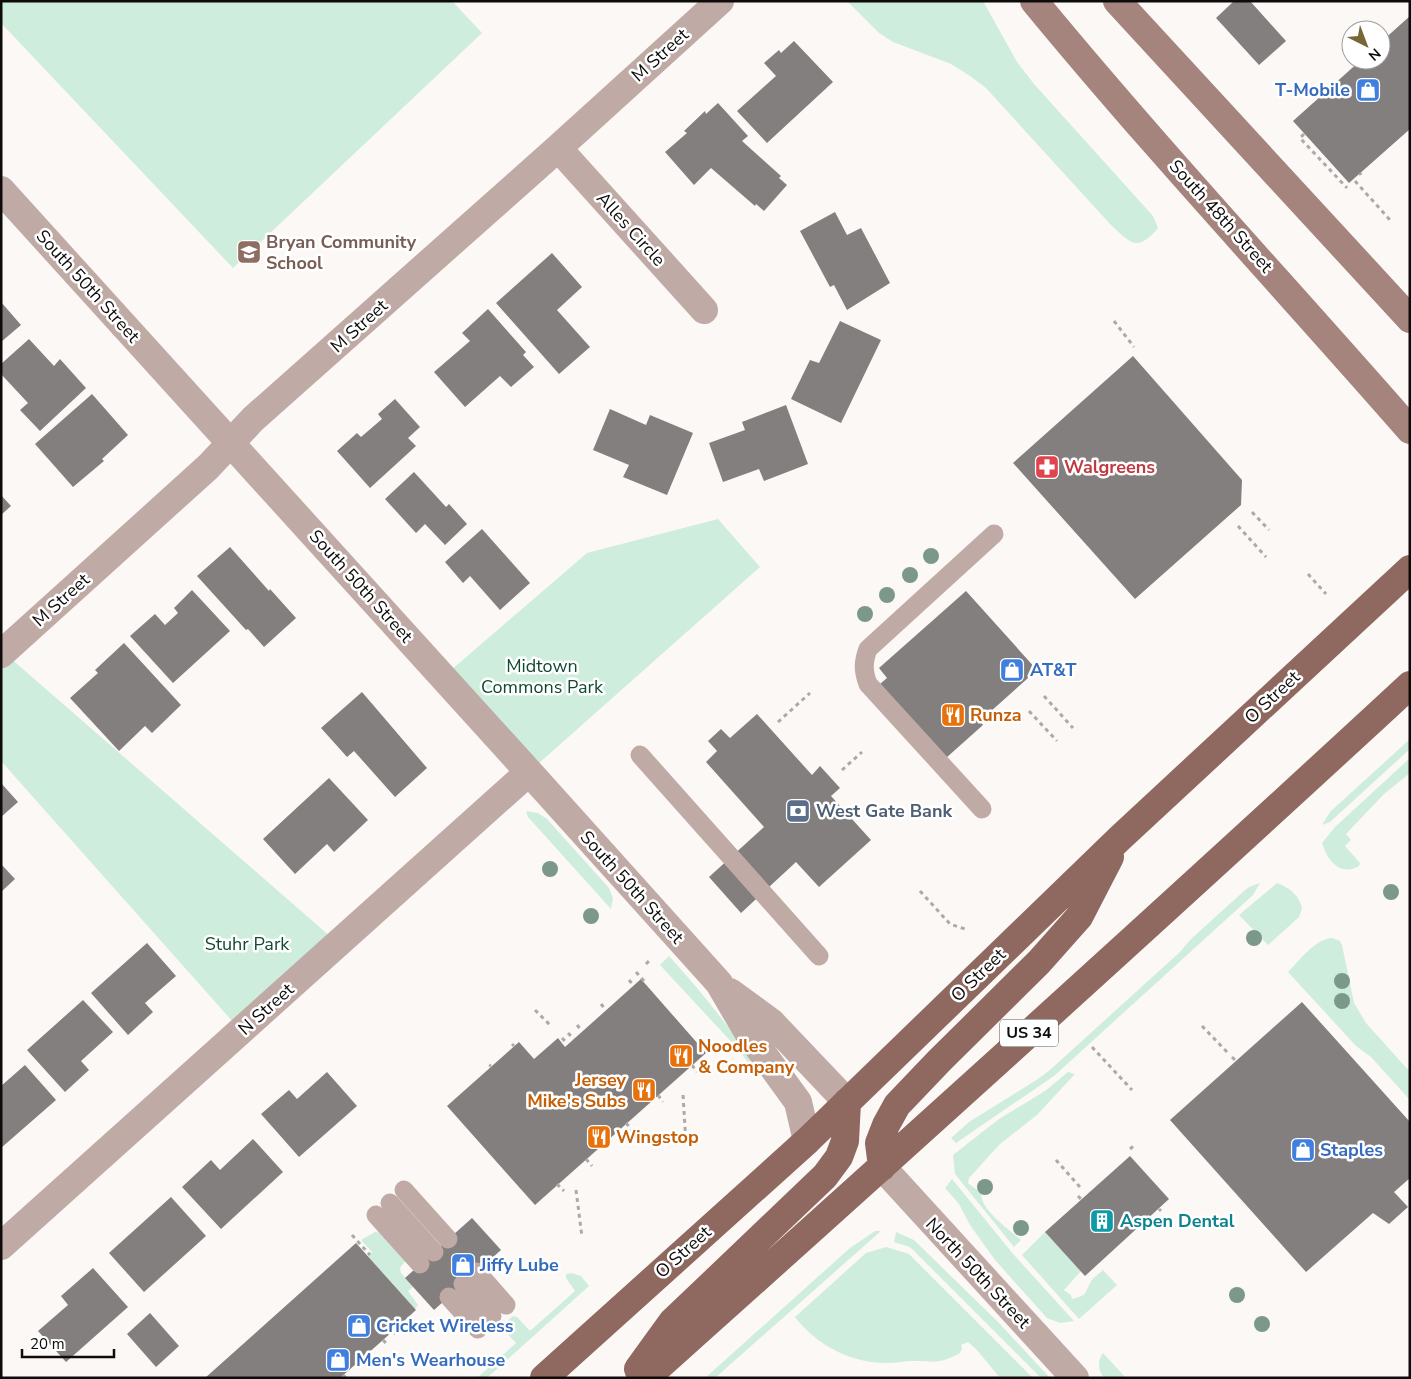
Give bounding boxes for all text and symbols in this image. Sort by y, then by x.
north arrow [1341,20,1391,70]
street label: M Street [626,22,694,87]
text: N [1364,44,1385,65]
shop icon: T-Mobile [1355,77,1381,103]
place label: T-Mobile [1275,78,1350,102]
street label: South 48th Street [1164,154,1279,278]
street label: Alles Circle [591,187,671,271]
street label: South 50th Street [31,224,146,348]
place label: Bryan Community School [266,230,417,275]
school or university icon: Bryan Community School [236,239,262,265]
street label: M Street [325,293,393,358]
pharmacy icon: Walgreens [1034,454,1060,480]
place label: Walgreens [1064,455,1155,479]
street label: South 50th Street [304,524,419,648]
street label: M Street [27,567,95,632]
park label: Midtown Commons Park [481,654,604,699]
shop icon: AT&T [999,657,1025,683]
place label: AT&T [1030,658,1077,682]
street label: O Street [1239,665,1305,729]
restaurant icon: Runza [940,702,966,728]
place label: Runza [970,703,1022,727]
bank icon: West Gate Bank [785,798,811,824]
place label: West Gate Bank [816,799,952,823]
street label: South 50th Street [575,825,690,949]
park label: Stuhr Park [205,932,290,956]
street label: O Street [945,942,1011,1007]
street label: N Street [233,977,299,1040]
road number: US 34 [1000,1020,1058,1046]
place label: Noodles & Company [698,1034,795,1079]
restaurant icon: Noodles & Company [668,1043,694,1069]
place label: Jersey Mike's Subs [527,1068,627,1113]
restaurant icon: Jersey Mike's Subs [631,1077,657,1103]
restaurant icon: Wingstop [586,1124,612,1150]
place label: Wingstop [616,1125,699,1149]
shop icon: Staples [1290,1137,1316,1163]
place label: Staples [1320,1138,1383,1162]
building icon: Aspen Dental [1089,1208,1115,1234]
place label: Aspen Dental [1120,1209,1235,1233]
street label: North 50th Street [920,1212,1036,1334]
street label: O Street [650,1220,717,1284]
shop icon: Jiffy Lube [450,1252,476,1278]
place label: Jiffy Lube [479,1253,559,1277]
shop icon: Cricket Wireless [346,1313,372,1339]
place label: Cricket Wireless [376,1314,514,1338]
scale bar [22,1326,115,1358]
text: 20 m [30,1334,65,1354]
shop icon: Men's Wearhouse [325,1347,351,1373]
place label: Men's Wearhouse [356,1348,506,1372]

